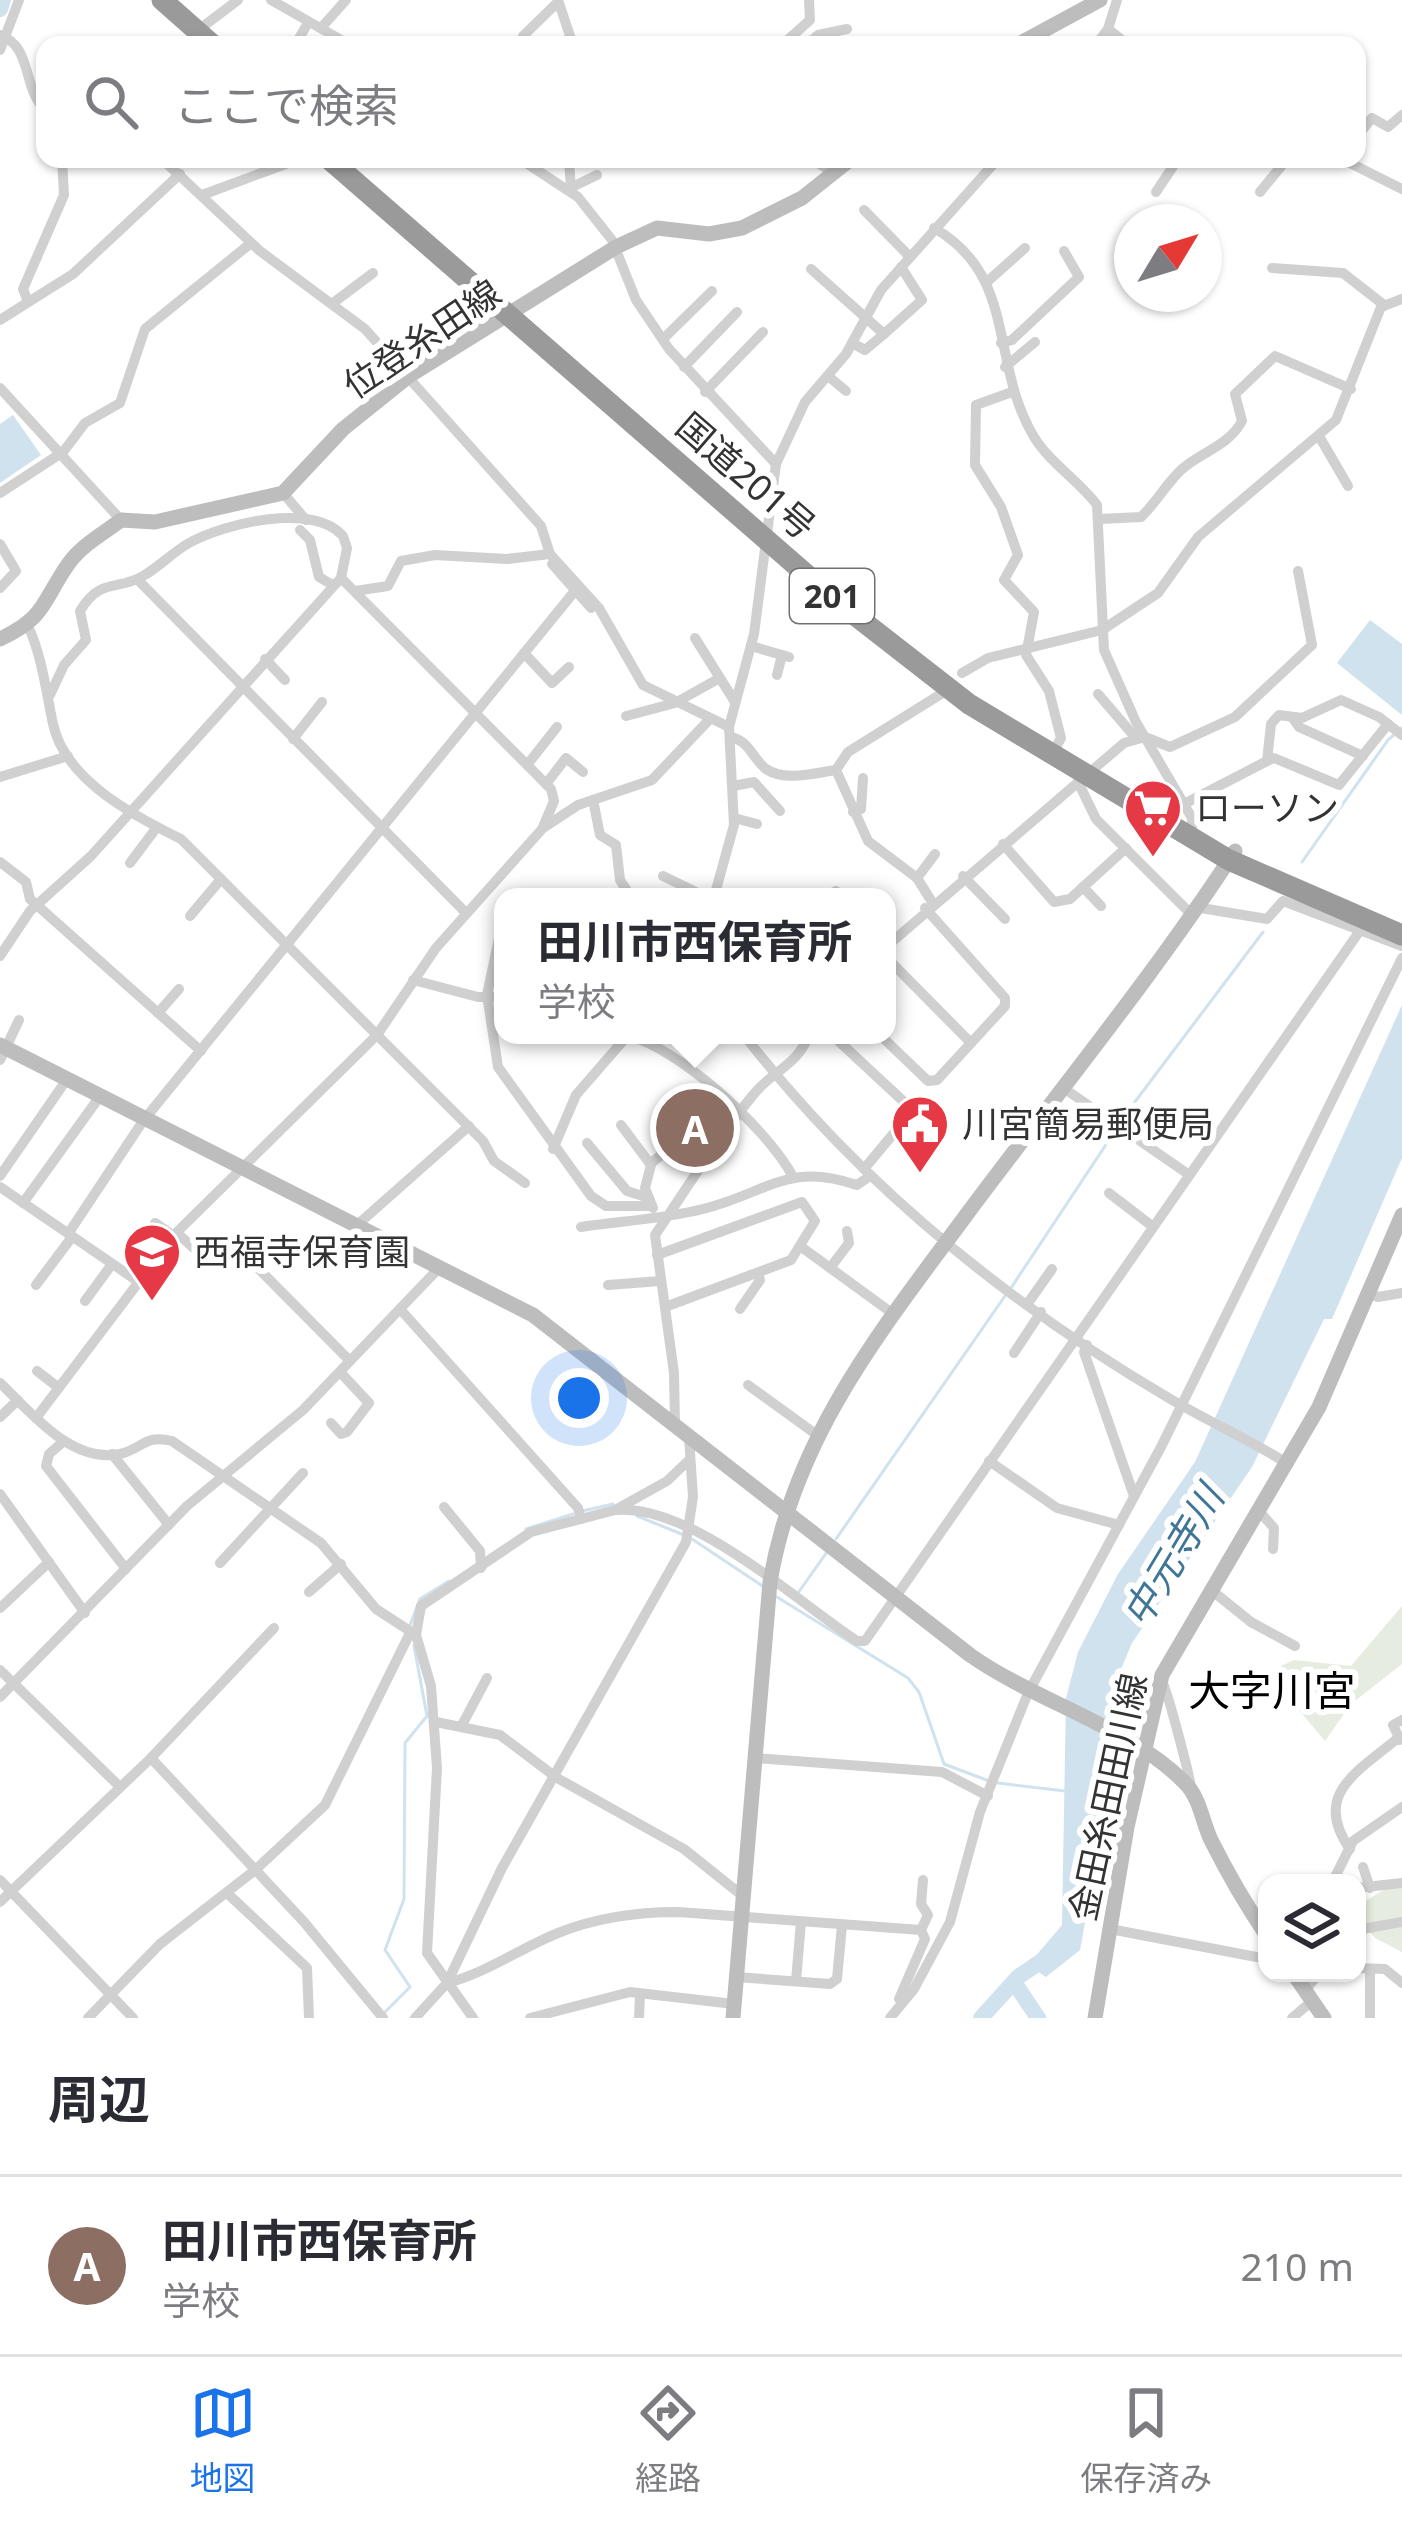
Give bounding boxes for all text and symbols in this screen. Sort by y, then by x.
search box [36,36,1366,168]
icon: search [78,69,144,135]
text: ここで検索 [174,74,399,135]
north arrow [1114,204,1222,312]
street label: 位登糸田線 [333,268,510,409]
street label: 国道201号 [666,401,826,550]
road number: 201 [790,569,874,623]
supermarket icon: ローソン [1122,777,1184,859]
place label: ローソン [1195,783,1339,832]
popup [494,888,896,1044]
text: 田川市西保育所 [537,910,853,971]
text: 学校 [537,974,616,1027]
pin: A [656,1083,734,1173]
public building icon: 川宮簡易郵便局 [889,1093,951,1175]
place label: 川宮簡易郵便局 [962,1099,1214,1148]
school or university icon: 西福寺保育園 [121,1221,183,1303]
place label: 西福寺保育園 [194,1227,410,1276]
your location [549,1368,609,1428]
water label: 中元寺川 [1109,1471,1237,1636]
district label: 大字川宮 [1188,1661,1356,1718]
street label: 金田糸田田川線 [1057,1669,1158,1925]
map controls [1258,1874,1366,1982]
button: layers [1258,1874,1366,1982]
text: 周辺 [48,2063,150,2133]
text: 田川市西保育所 [162,2209,477,2270]
text: A [74,2239,101,2292]
text: 210 m [1240,2239,1354,2292]
text: 学校 [162,2273,240,2326]
tab: 地図 [190,2380,256,2500]
tab: 経路 [635,2380,701,2500]
tab: 保存済み [1080,2380,1212,2500]

